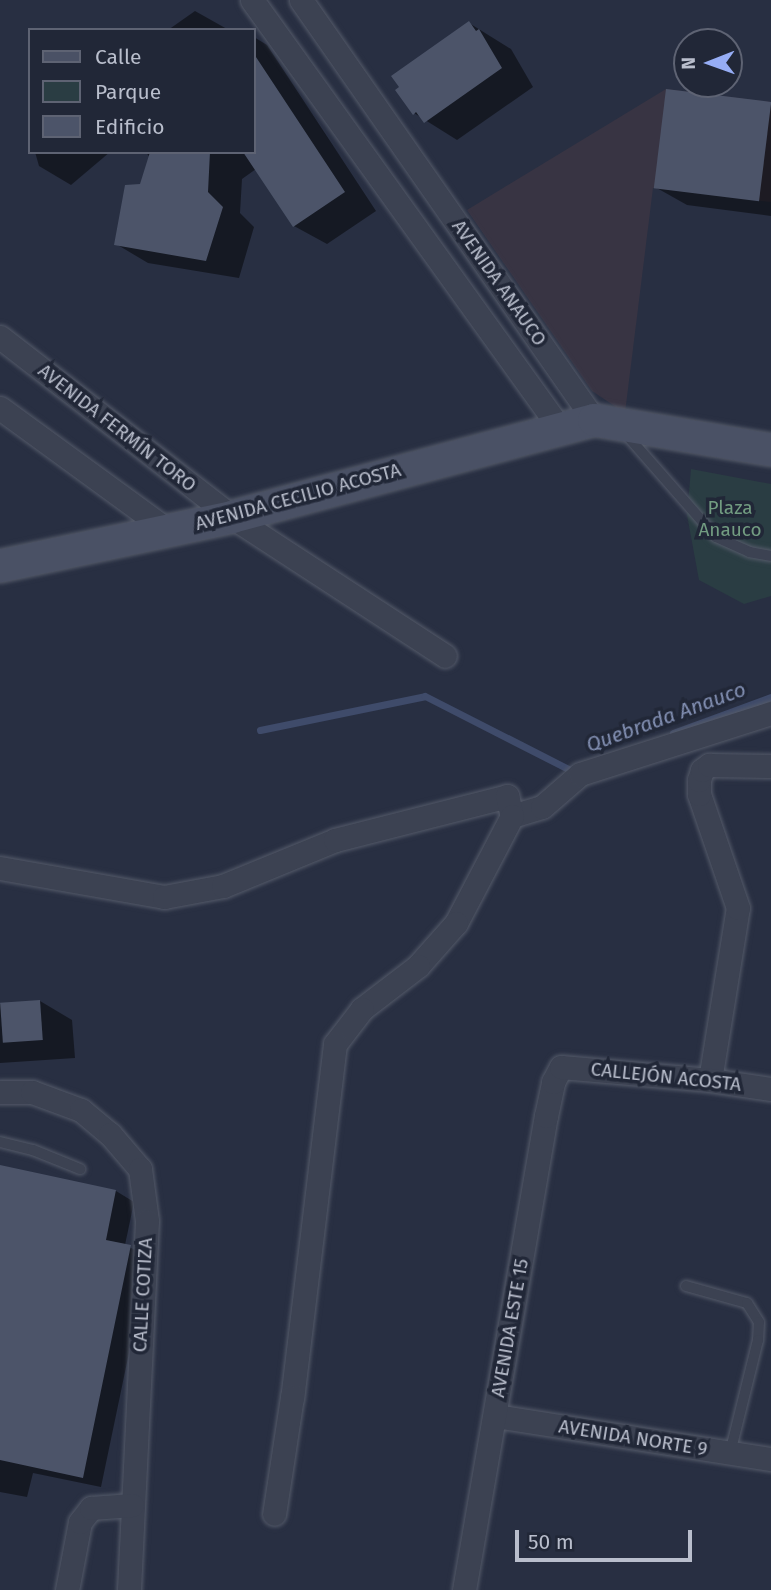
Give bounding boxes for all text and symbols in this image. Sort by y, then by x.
legend [28,28,256,154]
north arrow [673,28,743,98]
text: Calle [95,44,141,70]
text: N [677,57,700,70]
text: Parque [95,79,161,105]
text: Edificio [95,114,165,140]
street label: AVENIDA ANAUCO [447,216,551,350]
street label: AVENIDA FERMÍN TORO [34,359,200,497]
street label: AVENIDA CECILIO ACOSTA [193,459,403,535]
park label: Plaza Anauco [698,497,762,541]
water label: Quebrada Anauco [583,676,749,758]
street label: CALLEJÓN ACOSTA [590,1058,742,1096]
street label: CALLE COTIZA [129,1237,157,1353]
street label: AVENIDA ESTE 15 [487,1257,533,1399]
street label: AVENIDA NORTE 9 [557,1415,709,1461]
scale bar [519,1516,696,1560]
text: 50 m [528,1529,574,1555]

